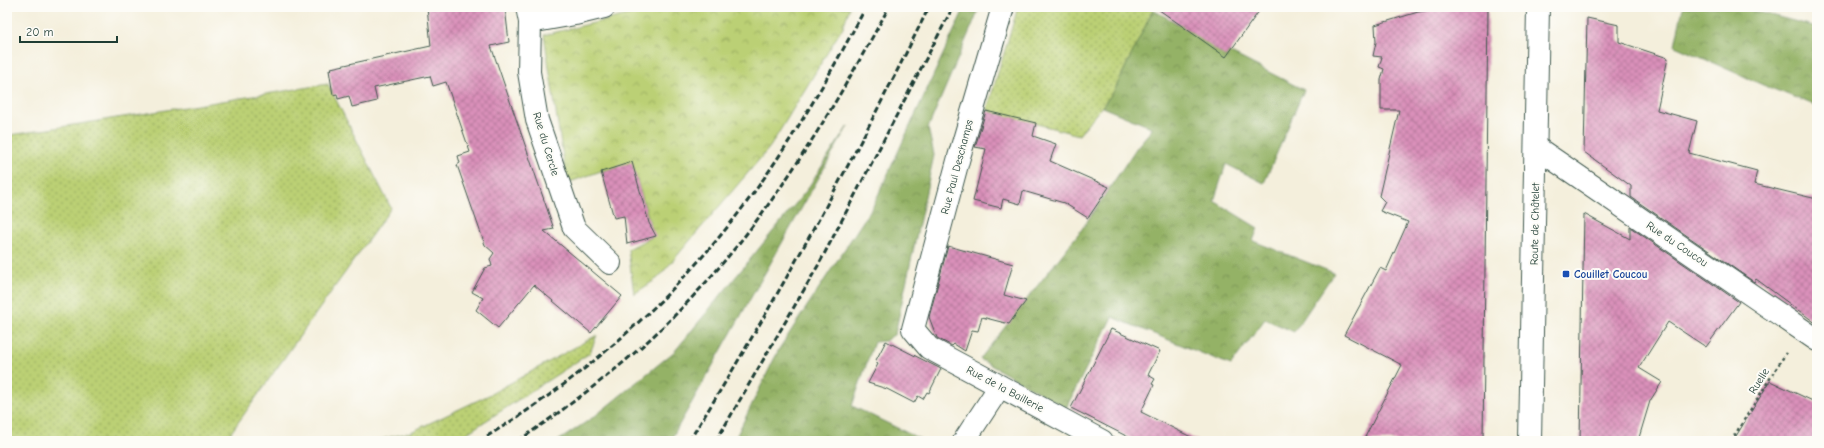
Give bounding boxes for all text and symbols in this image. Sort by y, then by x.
scale bar [20,18,117,44]
text: 20 m [26,25,54,39]
street label: Rue du Cercle [530,111,562,178]
street label: Rue Paul Deschamps [938,118,976,216]
street label: Route de Châtelet [1528,182,1542,265]
street label: Rue du Coucou [1644,219,1710,269]
place label: Couillet Coucou [1574,268,1647,281]
marker: Couillet Coucou [1561,269,1571,279]
street label: Rue de la Baillerie [964,363,1046,415]
street label: Ruelle [1746,365,1772,396]

